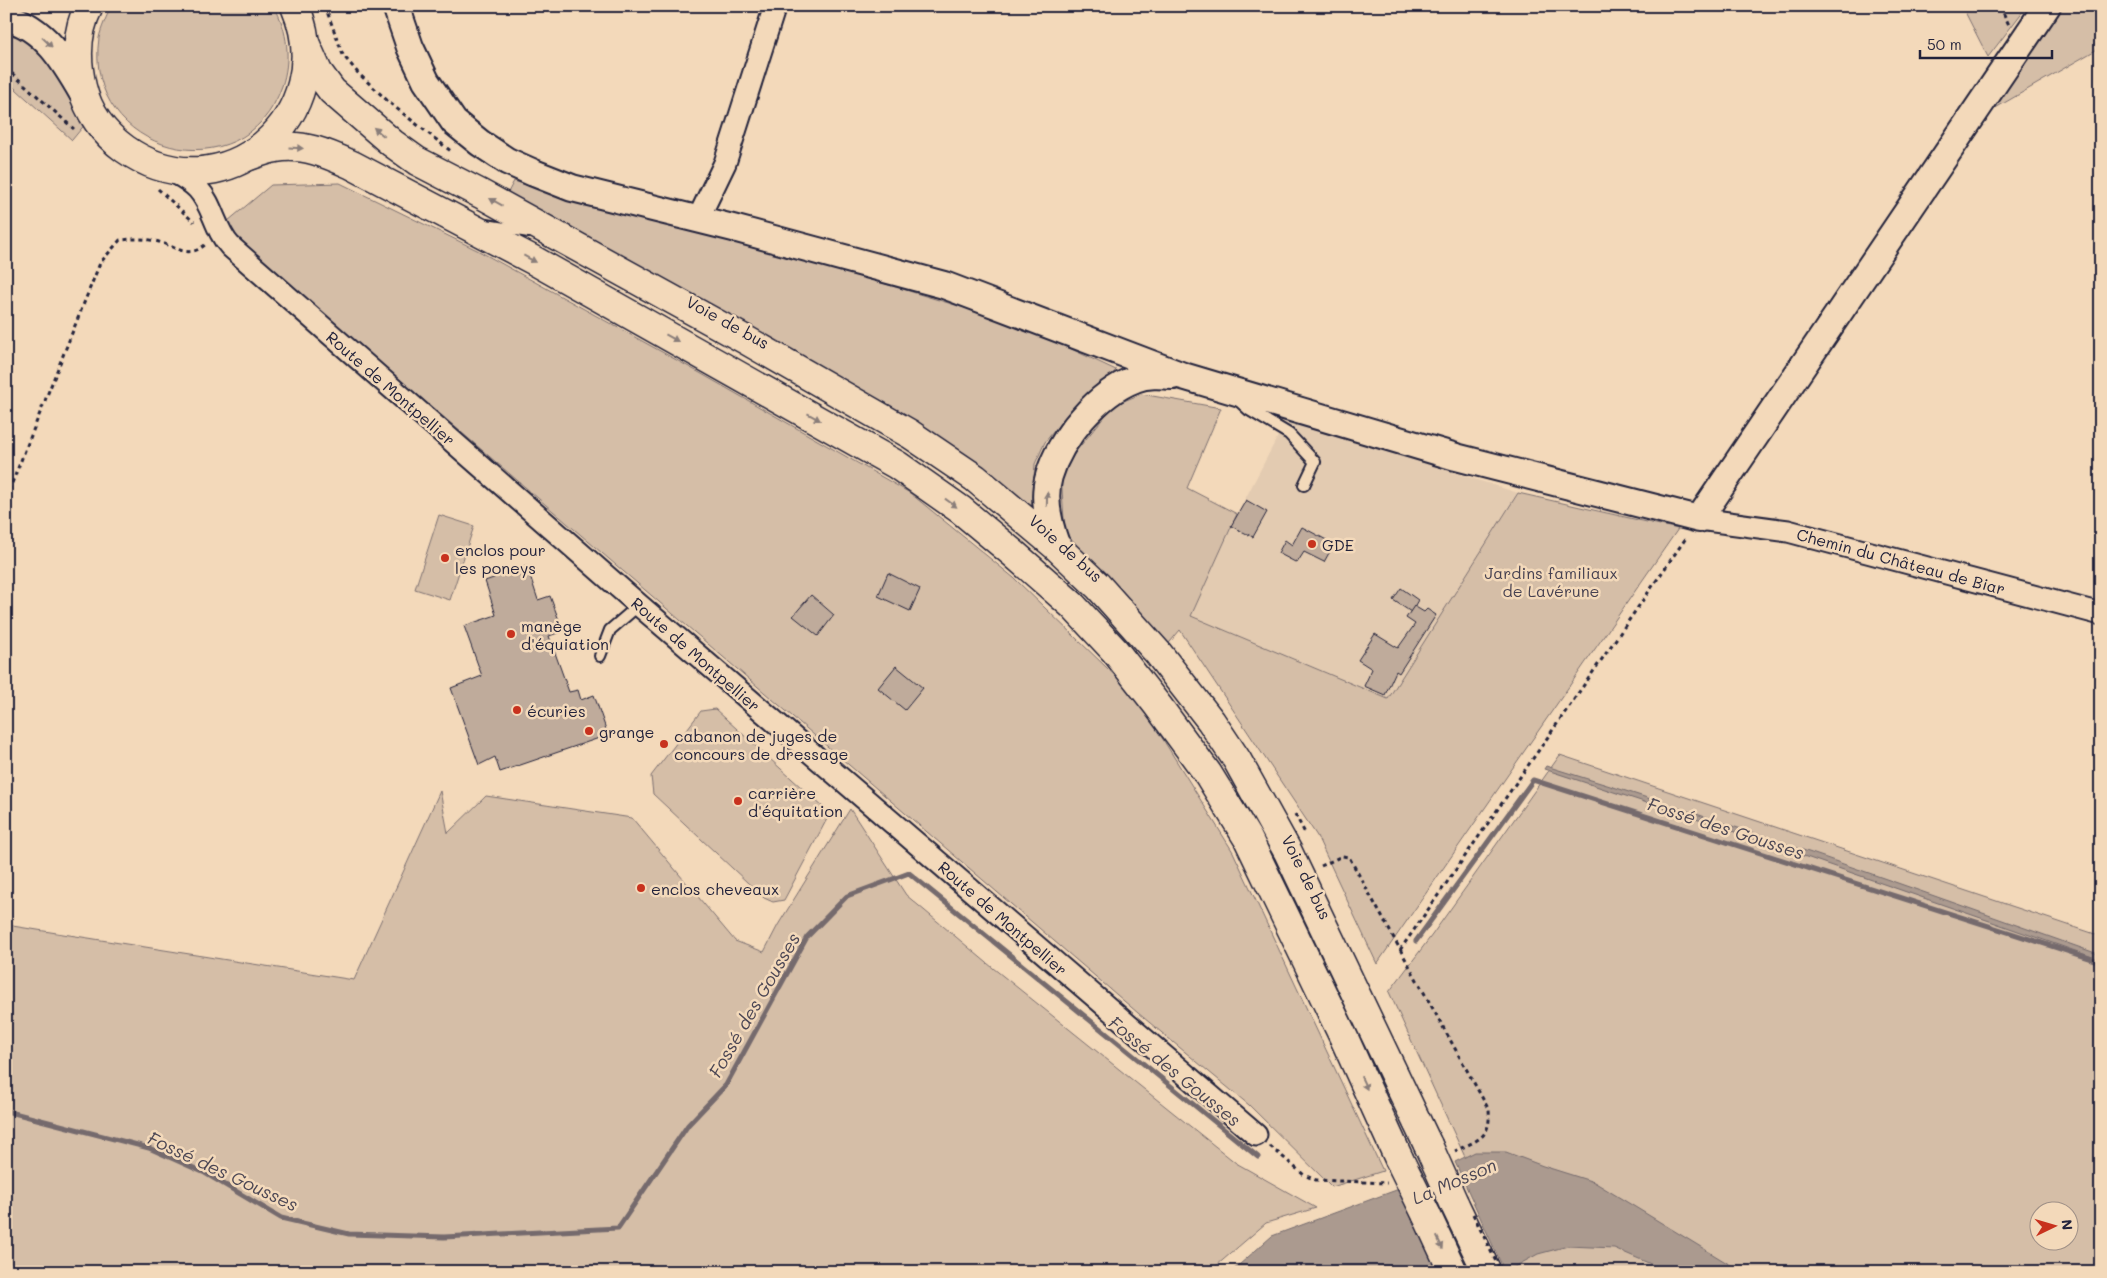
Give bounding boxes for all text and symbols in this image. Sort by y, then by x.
scale bar [1920,28,2052,60]
text: 50 m [1927,34,1962,54]
one-way arrow [41,36,53,48]
one-way arrow [373,126,386,137]
one-way arrow [289,144,305,152]
one-way arrow [488,198,503,206]
one-way arrow [523,254,537,263]
street label: Voie de bus [683,291,773,353]
street label: Route de Montpellier [322,326,460,450]
one-way arrow [665,333,679,342]
one-way arrow [807,413,820,422]
one-way arrow [1043,491,1051,507]
one-way arrow [944,498,958,508]
street label: Voie de bus [1025,510,1107,586]
street label: Chemin du Château de Biar [1794,523,2008,599]
place label: GDE [1322,534,1354,555]
marker: GDE [1306,538,1318,550]
place label: enclos pour les poneys [455,539,546,578]
marker: enclos pour les poneys [439,552,451,564]
park label: Jardins familiaux de Lavérune [1484,562,1618,601]
street label: Route de Montpellier [627,592,765,716]
place label: manège d'équiation [521,615,609,654]
marker: manège d'équiation [505,628,517,640]
place label: écuries [527,700,586,721]
marker: écuries [511,704,523,716]
place label: grange [599,721,654,742]
marker: grange [583,725,595,737]
place label: cabanon de juges de concours de dressage [674,725,848,764]
marker: cabanon de juges de concours de dressage [658,738,670,750]
place label: carrière d'équitation [748,782,843,821]
water label: Fossé des Gousses [1645,791,1807,865]
marker: carrière d'équitation [732,795,744,807]
street label: Voie de bus [1277,831,1337,923]
street label: Route de Montpellier [934,856,1072,980]
place label: enclos cheveaux [651,878,779,899]
marker: enclos cheveaux [635,882,647,894]
water label: Fossé des Gousses [703,928,805,1082]
water label: Fossé des Gousses [1104,1010,1246,1132]
one-way arrow [1361,1076,1369,1090]
water label: Fossé des Gousses [144,1126,302,1216]
water label: La Mosson [1408,1152,1500,1210]
north arrow [2030,1200,2080,1250]
text: N [2058,1219,2077,1231]
one-way arrow [1436,1236,1444,1250]

